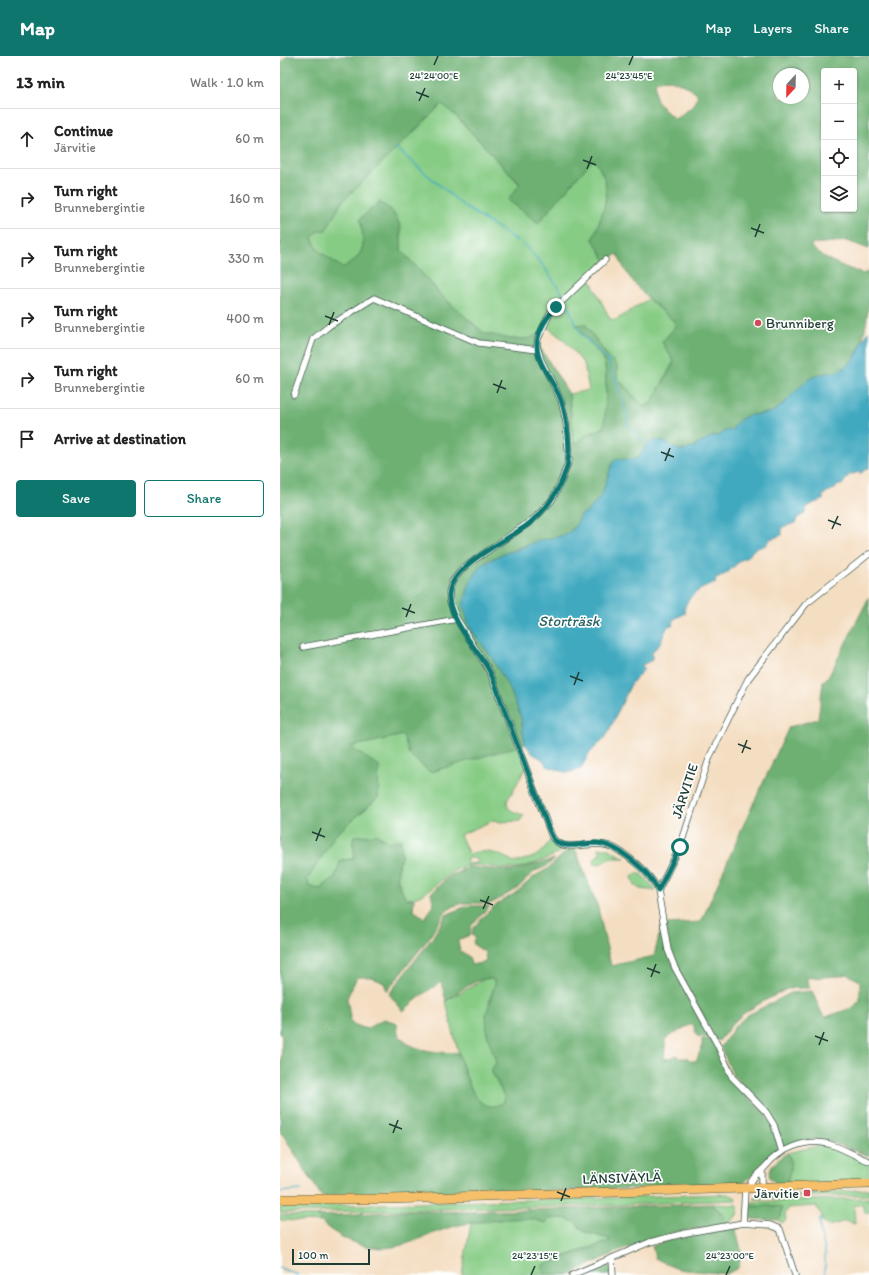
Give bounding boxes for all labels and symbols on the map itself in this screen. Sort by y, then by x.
north arrow [773,68,809,104]
text: 24°24'00"E [410,69,459,82]
text: 24°23'45"E [605,69,653,82]
route end [547,298,565,316]
place label: Brunniberg [766,315,835,332]
marker: Brunniberg [753,318,763,328]
water label: Storträsk [538,612,601,630]
street label: JÄRVITIE [668,761,702,821]
route start [671,838,689,856]
street label: LÄNSIVÄYLÄ [582,1168,662,1188]
place label: Järvitie [754,1185,799,1202]
marker: Järvitie [802,1188,812,1198]
scale bar [292,1247,370,1266]
text: 24°23'15"E [512,1249,558,1262]
text: 24°23'00"E [706,1249,755,1262]

